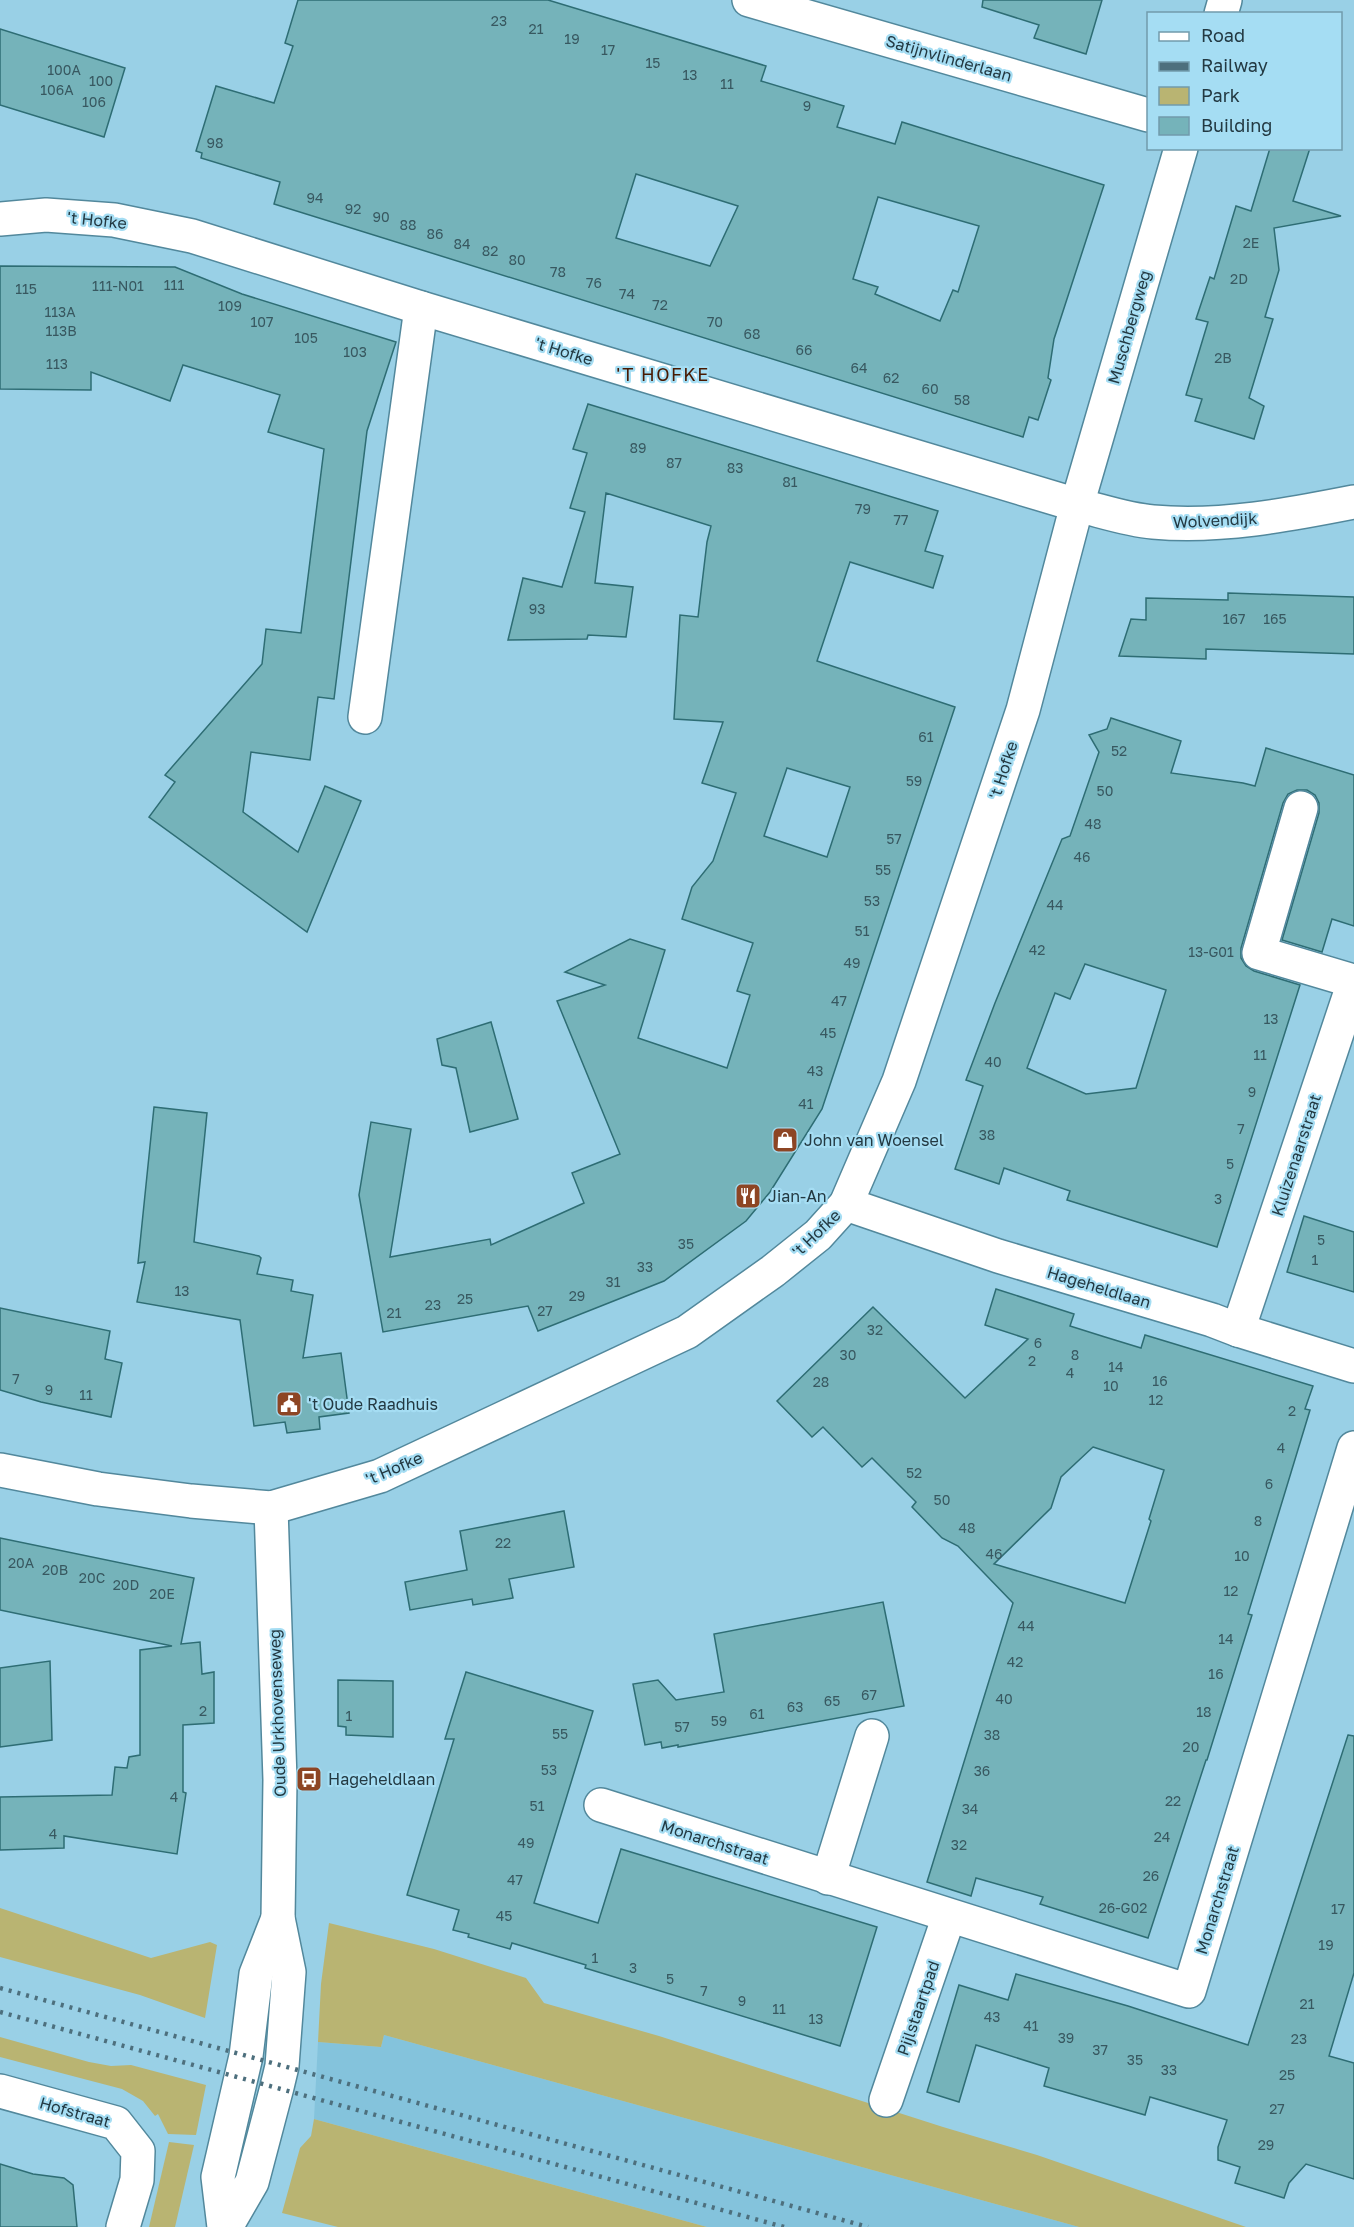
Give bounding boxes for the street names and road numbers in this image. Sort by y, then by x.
street label: Satijnvlinderlaan [884,30,1014,86]
street label: 't Hofke [66,207,128,233]
street label: Muschbergweg [1103,268,1155,386]
street label: 't Hofke [532,333,596,369]
street label: Wolvendijk [1172,508,1258,532]
street label: 't Hofke [984,738,1022,802]
street label: Kluizenaarstraat [1267,1092,1325,1218]
street label: 't Hofke [788,1205,844,1261]
street label: Hageheldlaan [1045,1262,1153,1312]
street label: 't Hofke [363,1447,425,1489]
street label: Oude Urkhovenseweg [264,1629,290,1797]
street label: Monarchstraat [659,1815,771,1869]
street label: Monarchstraat [1191,1843,1243,1957]
street label: Pijlstaartpad [892,1958,944,2058]
street label: Hofstraat [37,2092,113,2132]

